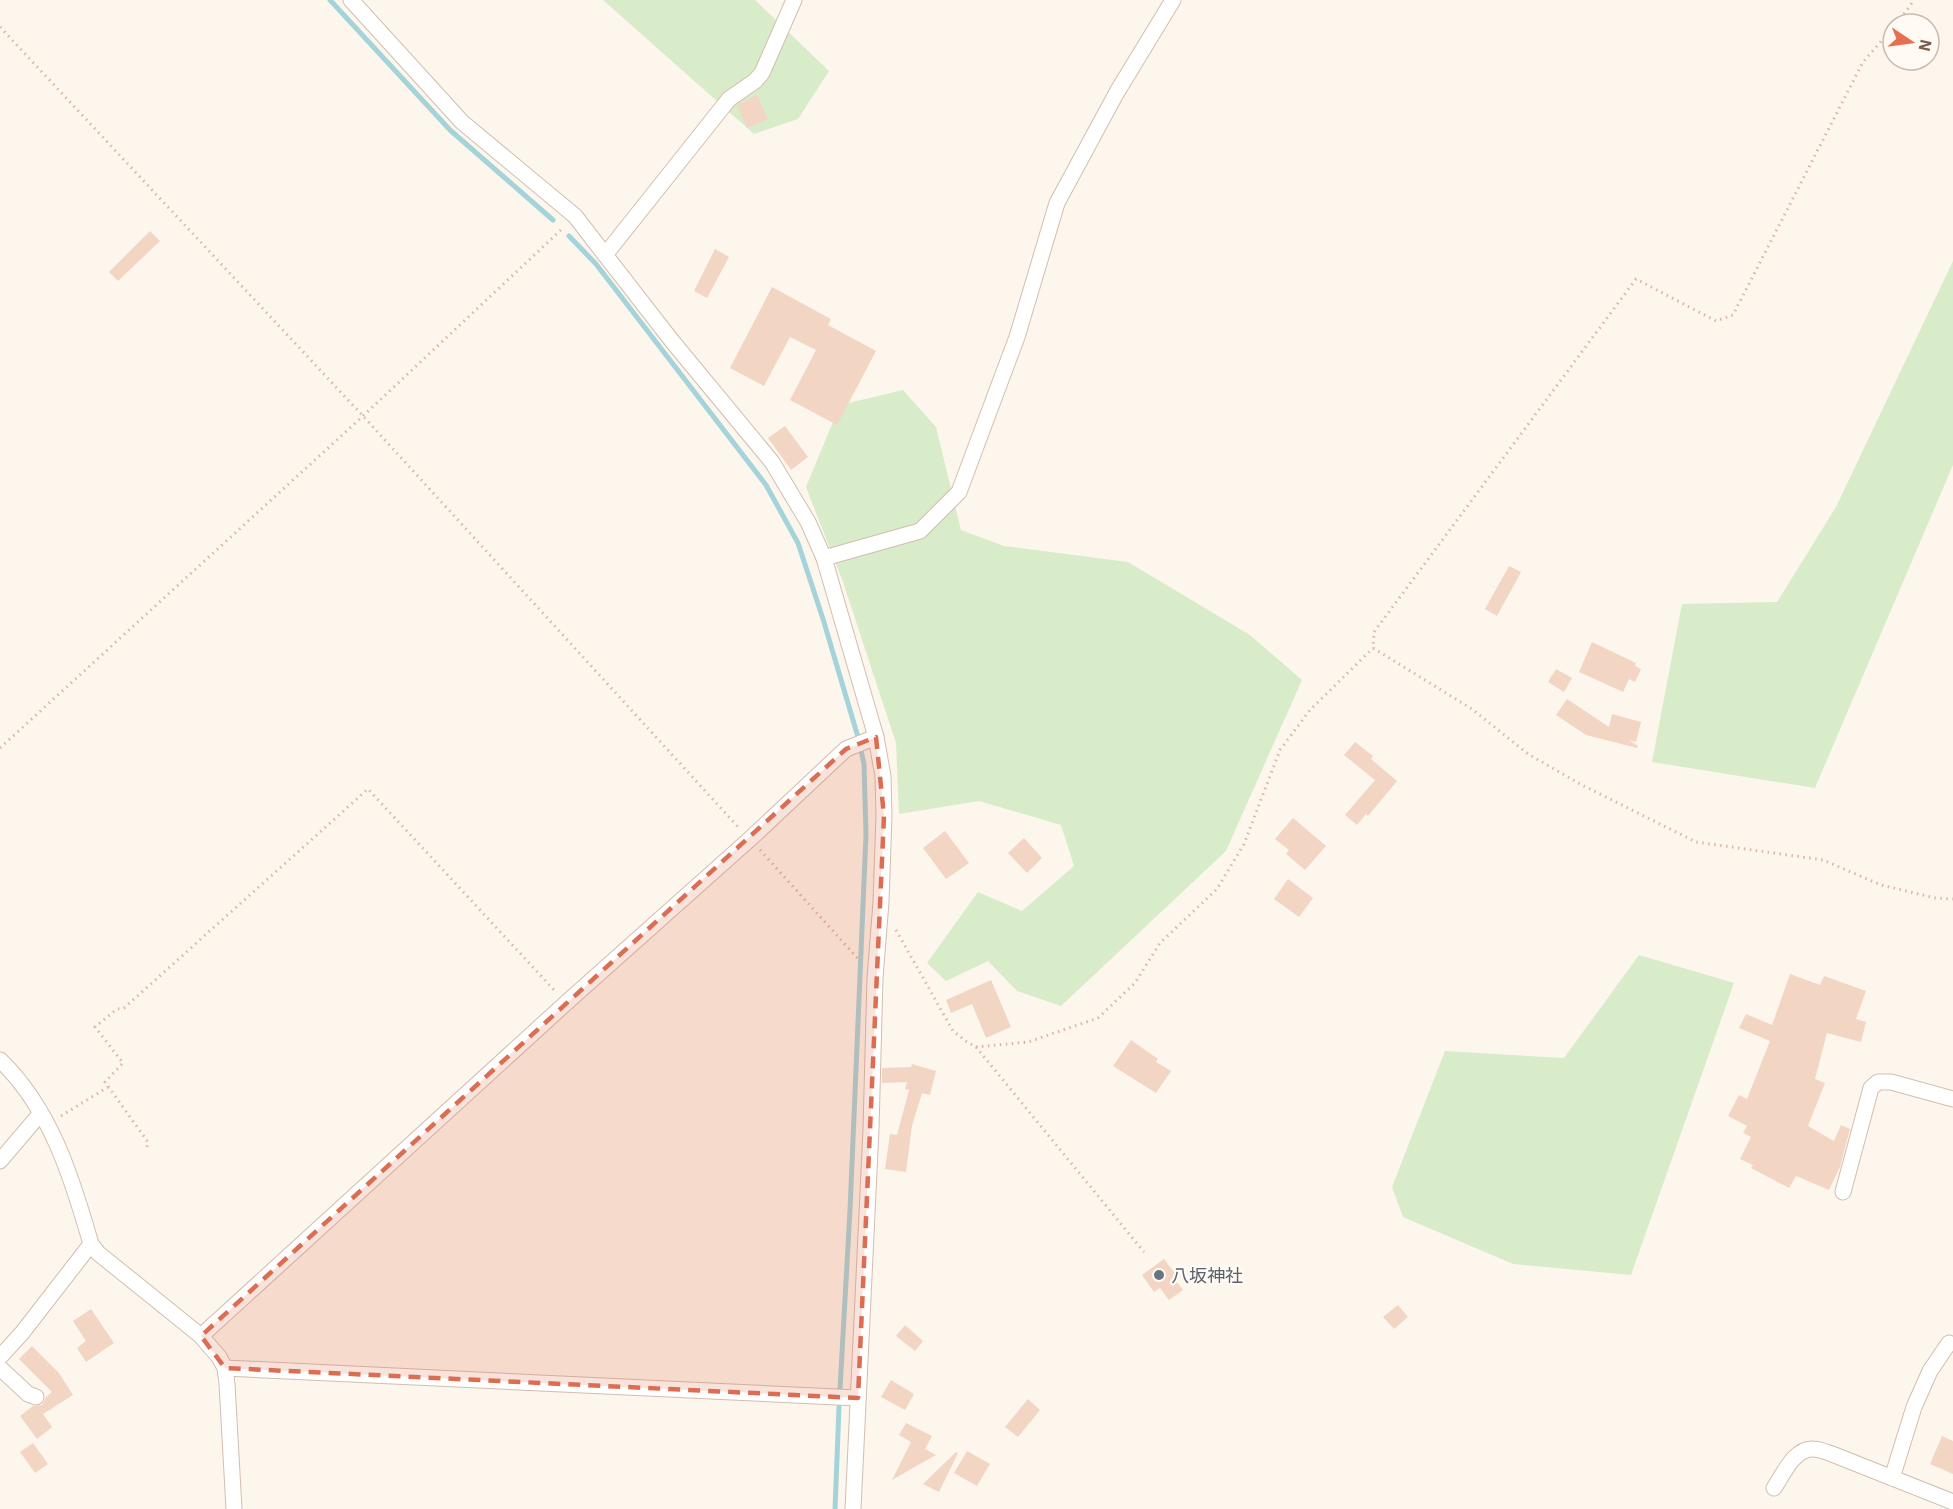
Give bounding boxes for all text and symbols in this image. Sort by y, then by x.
north arrow [1881,12,1941,72]
text: N [1915,37,1937,53]
place label: 八坂神社 [1171,1264,1243,1287]
marker: 八坂神社 [1152,1268,1166,1282]

